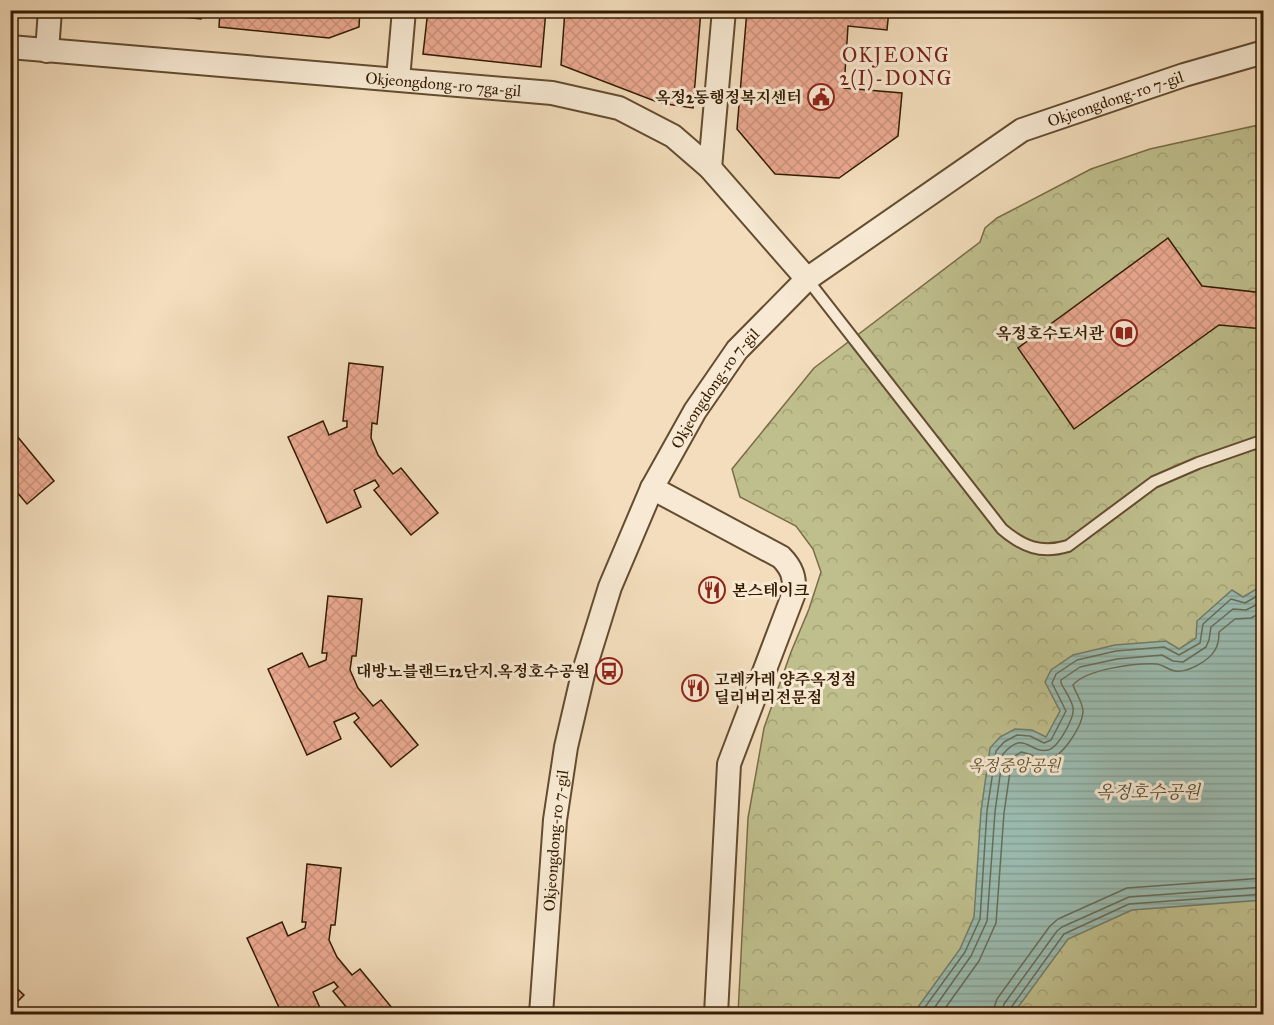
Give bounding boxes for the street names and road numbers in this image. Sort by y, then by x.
street label: Okjeongdong-ro 7-gil [1045,66,1186,130]
street label: Okjeongdong-ro 7ga-gil [365,68,523,100]
street label: Okjeongdong-ro 7-gil [667,324,763,452]
street label: Okjeongdong-ro 7-gil [539,768,572,912]

